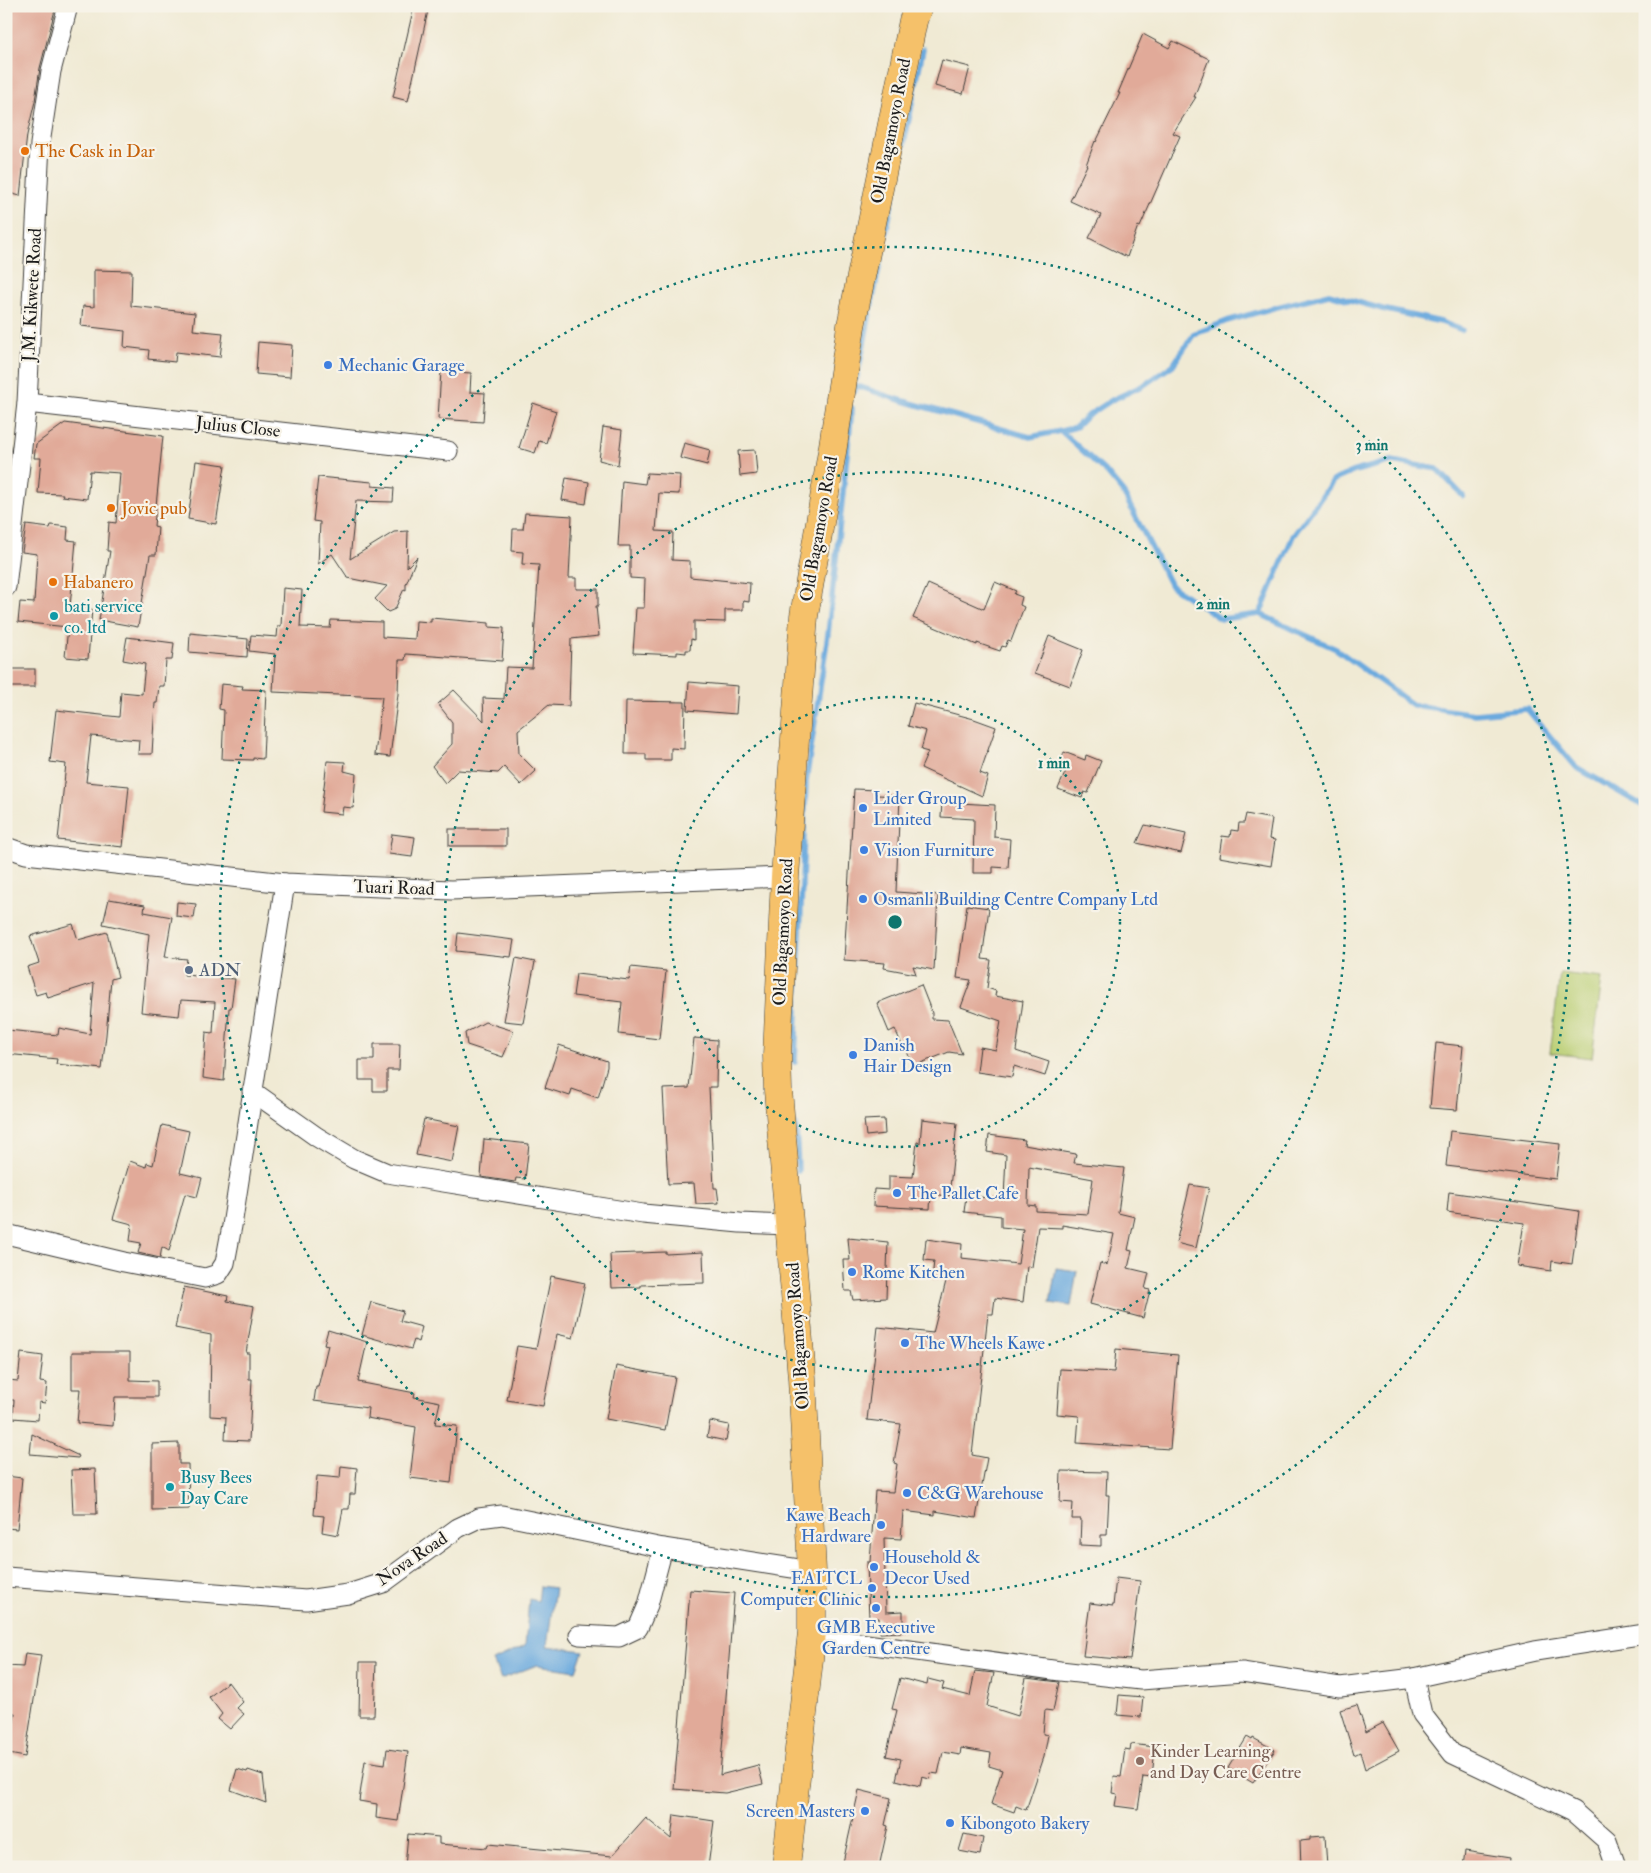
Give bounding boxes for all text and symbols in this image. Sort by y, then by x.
street label: Old Bagamoyo Road [866,56,916,206]
place label: The Cask in Dar [35,140,155,163]
marker: The Cask in Dar [19,145,31,157]
street label: J.M. Kikwete Road [17,227,47,364]
place label: Mechanic Garage [338,354,465,377]
marker: Mechanic Garage [322,359,334,371]
street label: Julius Close [194,411,282,443]
text: 3 min [1356,436,1388,455]
street label: Old Bagamoyo Road [795,454,843,604]
place label: Jovic pub [120,497,187,520]
marker: Jovic pub [105,502,117,514]
place label: Habanero [63,571,134,594]
marker: Habanero [47,576,59,588]
place label: bati service co. ltd [64,595,143,639]
text: 2 min [1196,595,1230,614]
marker: bati service co. ltd [48,610,60,622]
text: 1 min [1038,754,1070,773]
place label: Lider Group Limited [873,787,966,831]
marker: Lider Group Limited [857,802,869,814]
place label: Vision Furniture [874,839,995,862]
marker: Vision Furniture [858,844,870,856]
street label: Old Bagamoyo Road [768,858,798,1006]
street label: Tuari Road [353,875,435,901]
place label: Osmanli Building Centre Company Ltd [873,888,1158,911]
marker: Osmanli Building Centre Company Ltd [857,893,869,905]
centre of rings [886,913,904,931]
place label: ADN [198,959,241,982]
marker: ADN [183,964,195,976]
place label: Danish Hair Design [863,1034,952,1078]
marker: Danish Hair Design [847,1049,859,1061]
place label: The Pallet Cafe [907,1182,1019,1205]
marker: The Pallet Cafe [891,1187,903,1199]
street label: Old Bagamoyo Road [781,1261,815,1410]
place label: Rome Kitchen [862,1261,965,1284]
marker: Rome Kitchen [846,1266,858,1278]
place label: The Wheels Kawe [915,1332,1045,1355]
marker: The Wheels Kawe [899,1337,911,1349]
place label: Busy Bees Day Care [180,1466,252,1510]
marker: Busy Bees Day Care [164,1481,176,1493]
place label: C&G Warehouse [917,1482,1044,1505]
marker: C&G Warehouse [901,1487,913,1499]
place label: Kawe Beach Hardware [786,1504,872,1548]
marker: Kawe Beach Hardware [875,1519,887,1531]
street label: Nova Road [372,1527,452,1591]
place label: Household & Decor Used [884,1546,980,1590]
marker: Household & Decor Used [868,1561,880,1573]
place label: EAITCL Computer Clinic [740,1567,862,1611]
marker: EAITCL Computer Clinic [866,1582,878,1594]
marker: GMB Executive Garden Centre [870,1602,882,1614]
place label: GMB Executive Garden Centre [817,1616,936,1660]
place label: Kinder Learning and Day Care Centre [1150,1740,1302,1784]
marker: Kinder Learning and Day Care Centre [1134,1755,1146,1767]
place label: Screen Masters [746,1800,855,1823]
marker: Screen Masters [859,1805,871,1817]
place label: Kibongoto Bakery [960,1812,1091,1835]
marker: Kibongoto Bakery [944,1817,956,1829]

